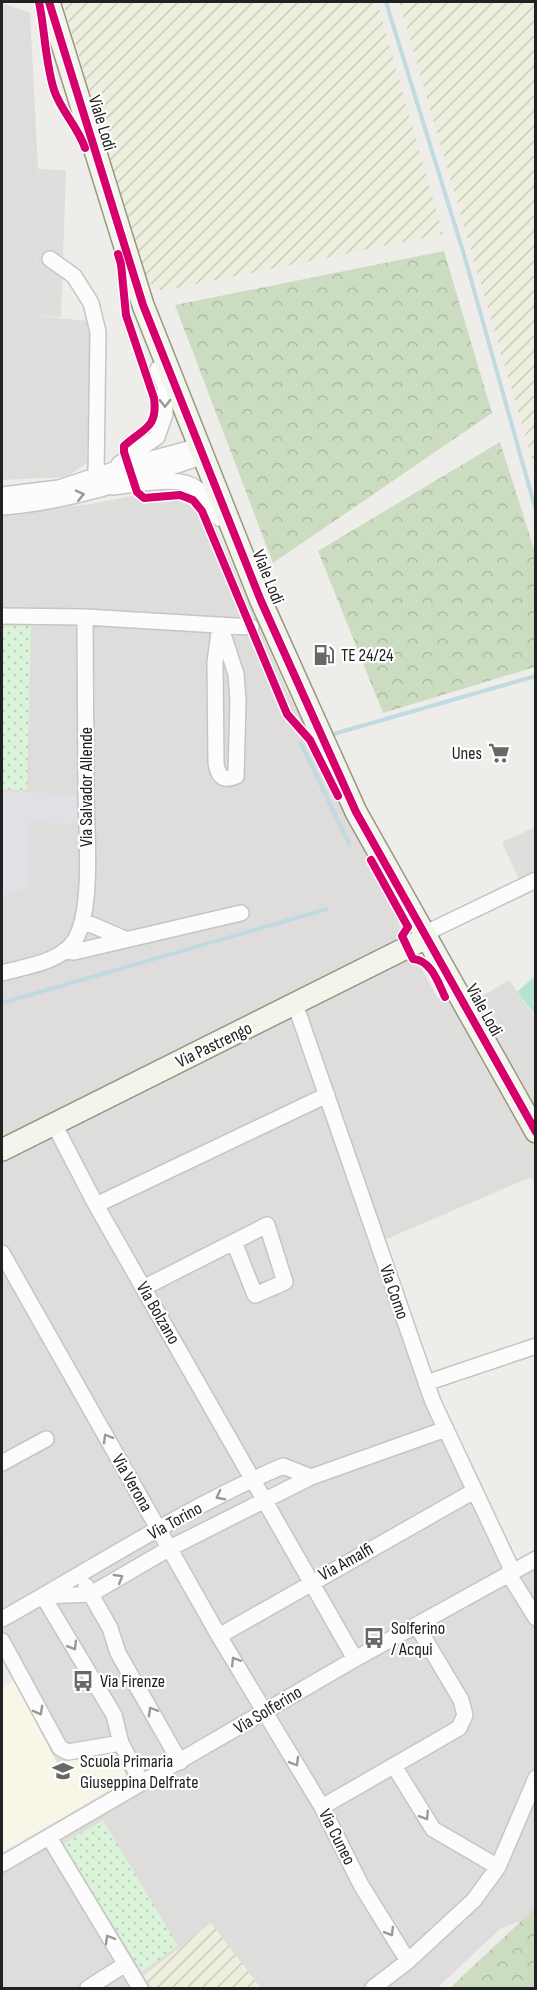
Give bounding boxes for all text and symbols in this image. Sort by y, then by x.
street label: Viale Lodi [84,93,120,153]
one-way arrow [159,398,171,407]
one-way arrow [75,489,85,502]
street label: Viale Lodi [248,547,288,607]
fuel station icon: TE 24/24 [312,643,336,667]
place label: TE 24/24 [341,645,394,666]
street label: Via Salvador Allende [76,727,97,847]
supermarket icon: Unes [487,741,511,765]
place label: Unes [452,743,482,764]
street label: Viale Lodi [461,980,507,1040]
street label: Via Pastrengo [173,1018,255,1072]
street label: Via Como [375,1262,413,1322]
street label: Via Bolzano [132,1278,184,1348]
one-way arrow [102,1434,114,1444]
street label: Via Verona [107,1450,157,1516]
one-way arrow [215,1489,226,1501]
street label: Via Torino [144,1498,206,1544]
street label: Via Amalfi [315,1539,377,1585]
one-way arrow [113,1573,123,1585]
place label: Solferino / Acqui [391,1618,445,1660]
bus stop icon: Solferino / Acqui [362,1626,386,1650]
one-way arrow [66,1640,78,1650]
one-way arrow [231,1657,243,1667]
bus stop icon: Via Firenze [71,1669,95,1693]
place label: Via Firenze [100,1671,165,1692]
street label: Via Solferino [230,1682,306,1738]
one-way arrow [32,1705,44,1715]
one-way arrow [147,1707,159,1717]
place label: Scuola Primaria Giuseppina Delfrate [80,1751,198,1793]
one-way arrow [288,1756,300,1766]
school or university icon: Scuola Primaria Giuseppina Delfrate [51,1759,75,1783]
street label: Via Cuneo [314,1806,360,1868]
one-way arrow [417,1810,429,1820]
one-way arrow [383,1926,394,1936]
one-way arrow [104,1935,116,1945]

